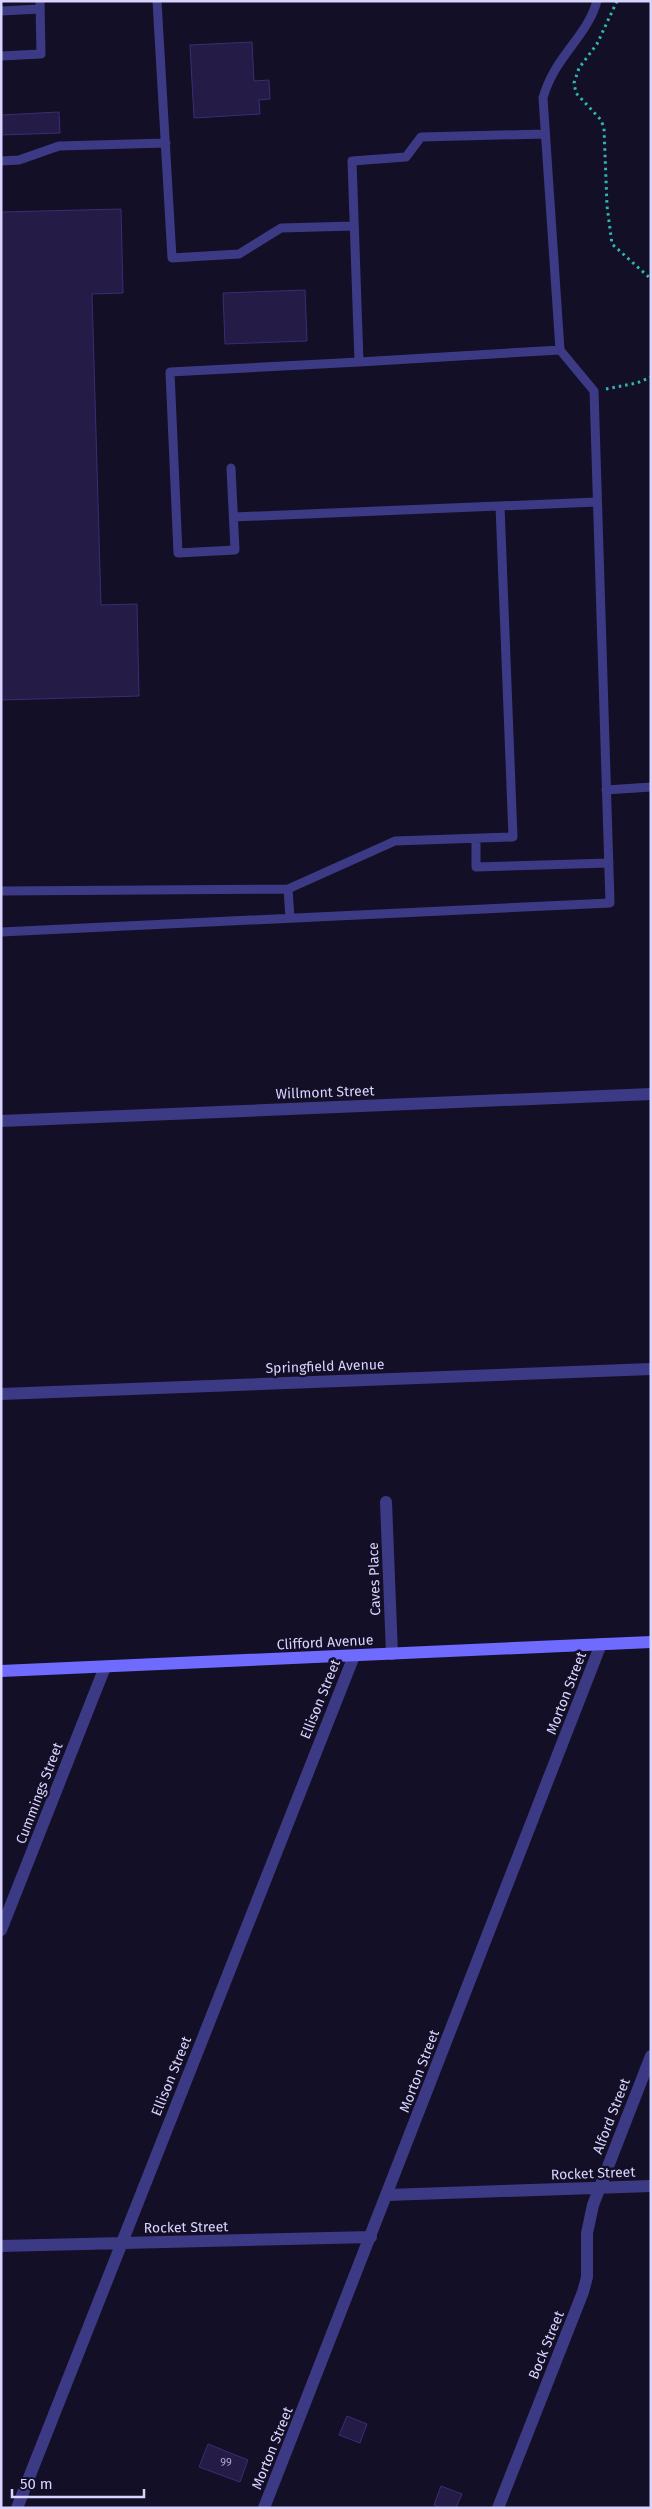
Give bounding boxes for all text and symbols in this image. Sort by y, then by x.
street label: Willmont Street [275,1082,376,1103]
street label: Springfield Avenue [265,1356,385,1377]
street label: Caves Place [365,1542,384,1616]
street label: Clifford Avenue [276,1631,374,1654]
street label: Morton Street [543,1648,590,1737]
street label: Ellison Street [297,1656,344,1741]
street label: Cummings Street [12,1739,67,1846]
street label: Morton Street [396,2026,443,2115]
street label: Ellison Street [148,2033,195,2118]
street label: Alford Street [589,2075,634,2157]
street label: Rocket Street [550,2163,637,2183]
street label: Rocket Street [144,2218,229,2237]
street label: Bock Street [525,2308,568,2382]
street label: Morton Street [248,2404,297,2492]
house number: 99 [220,2456,232,2469]
scale bar [12,2466,145,2498]
text: 50 m [20,2475,53,2493]

